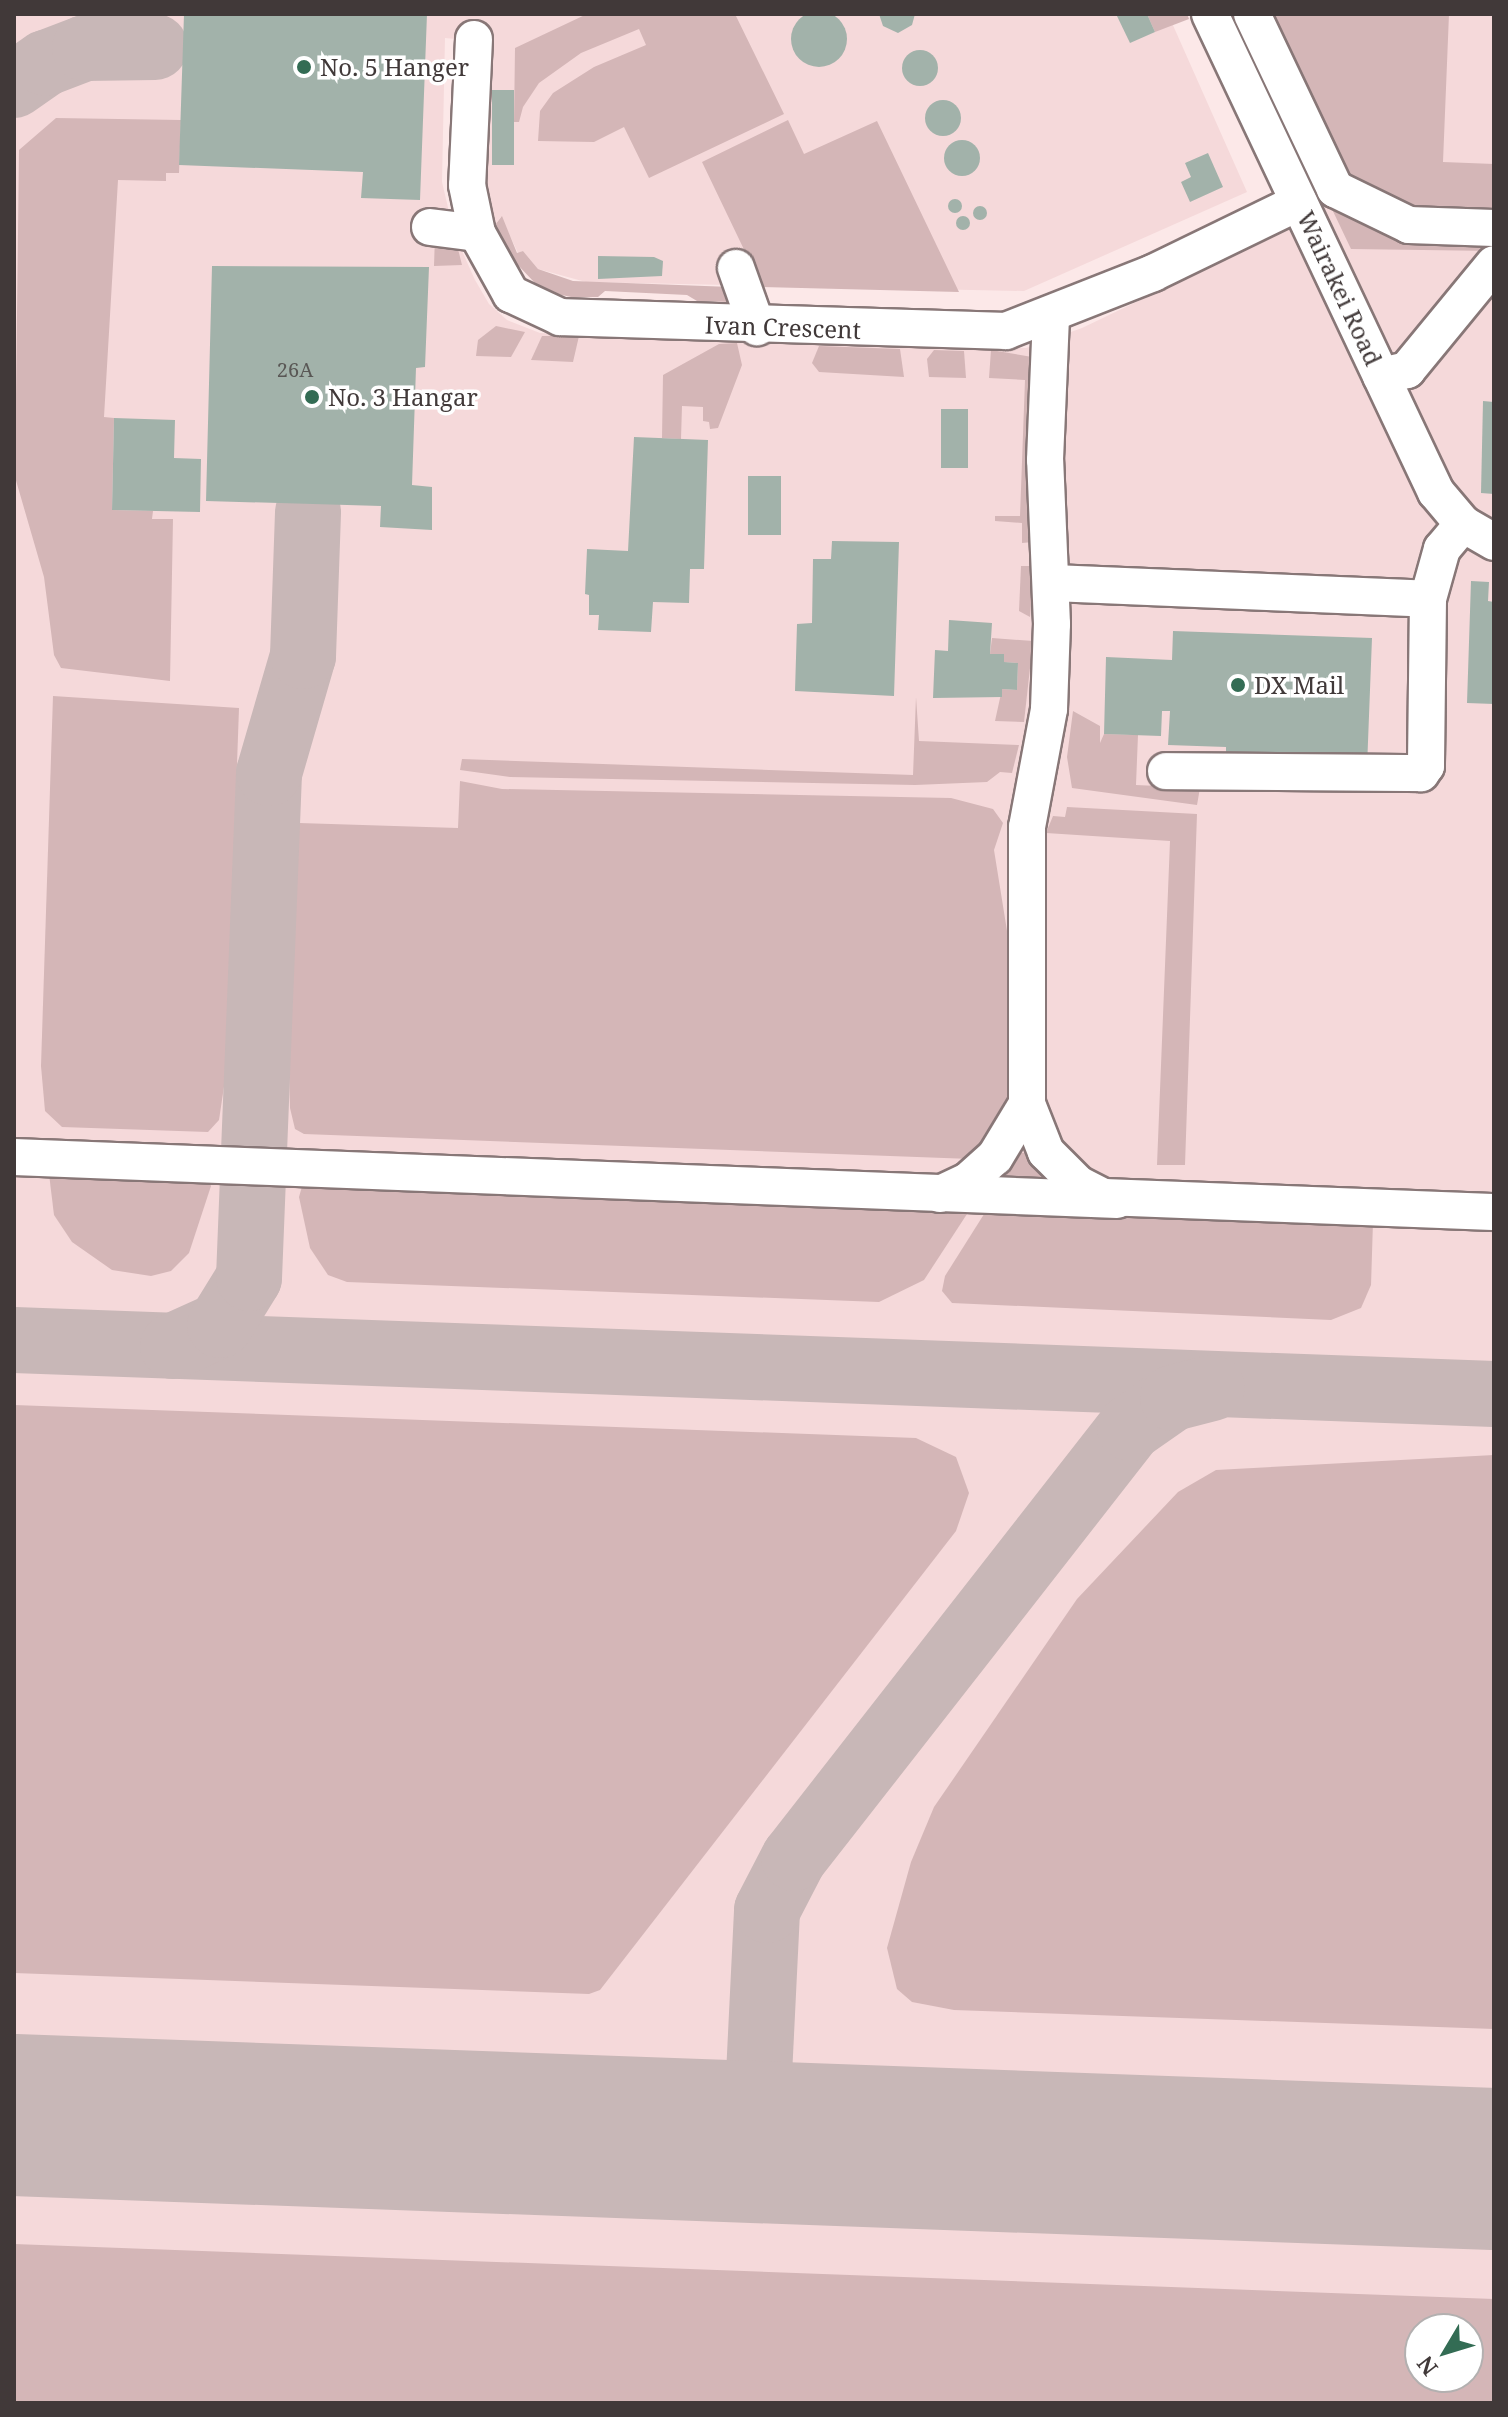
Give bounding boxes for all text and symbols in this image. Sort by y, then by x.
place label: No. 5 Hanger [320,53,469,81]
marker: No. 5 Hanger [295,58,313,76]
street label: Wairakei Road [1292,206,1388,370]
street label: Ivan Crescent [704,310,862,344]
house number: 26A [277,357,313,381]
place label: No. 3 Hangar [328,383,478,411]
marker: No. 3 Hangar [303,388,321,406]
place label: DX Mail [1254,671,1344,699]
marker: DX Mail [1229,676,1247,694]
north arrow [1404,2313,1484,2393]
text: N [1410,2350,1444,2383]

